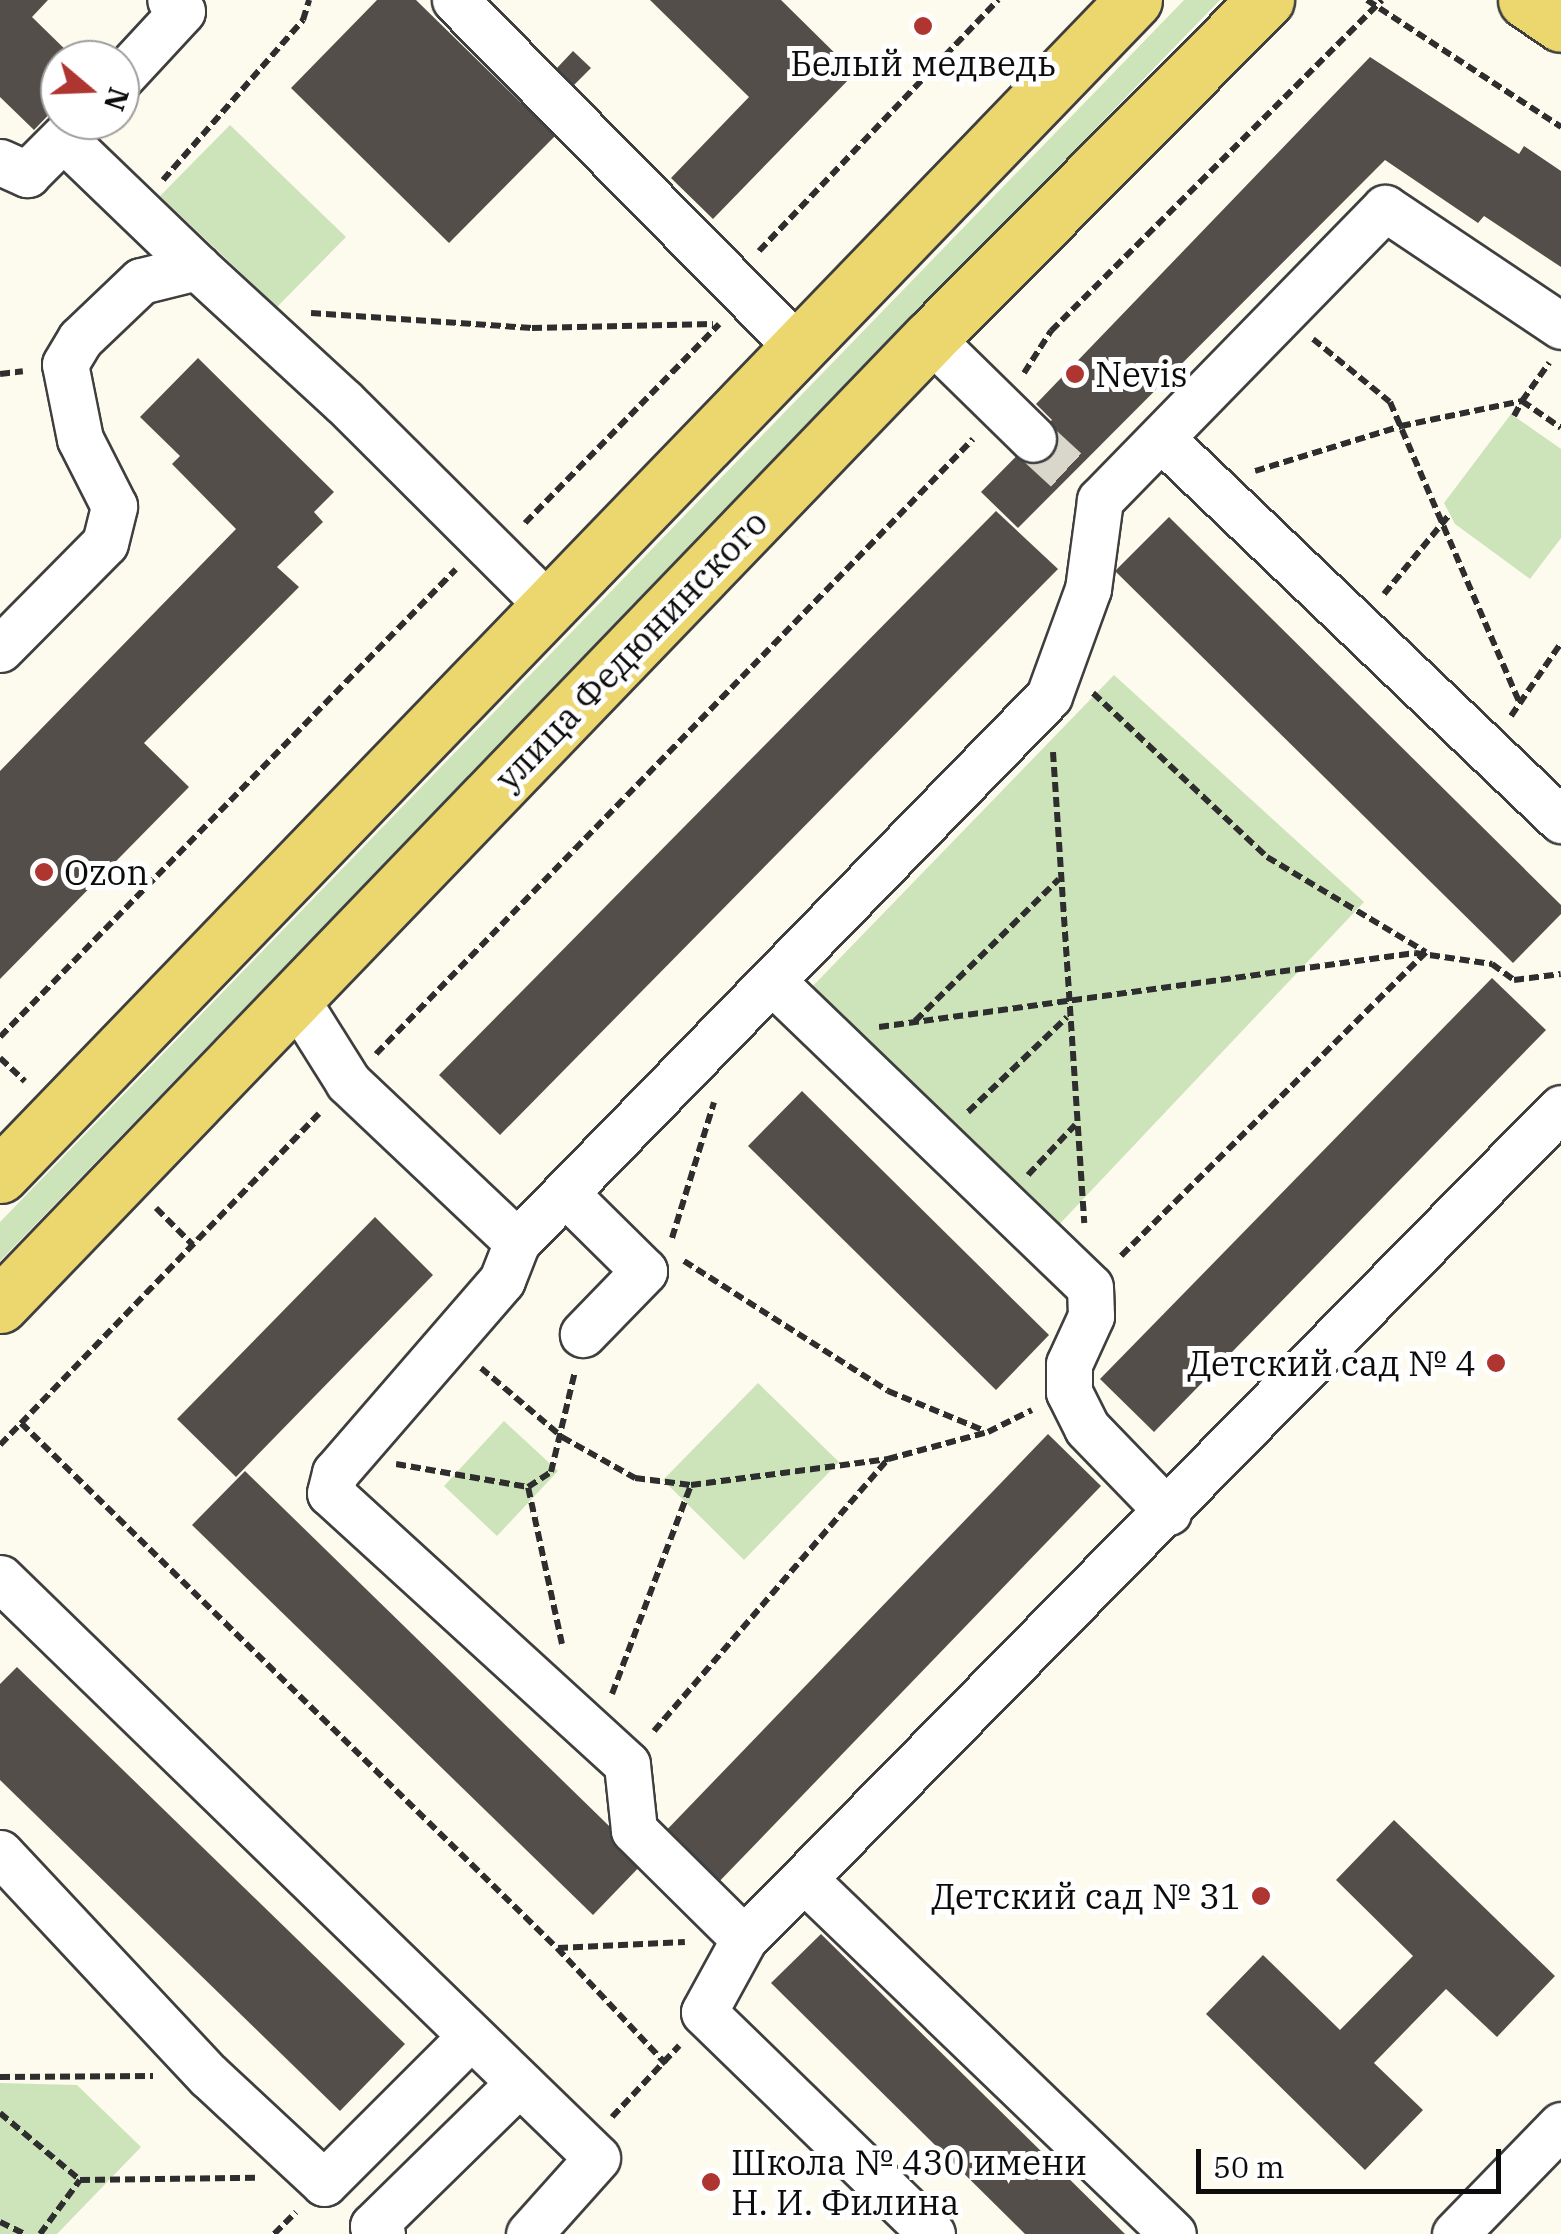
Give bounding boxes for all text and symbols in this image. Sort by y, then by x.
marker: Белый медведь [912,15,934,37]
north arrow [40,40,140,140]
place label: Белый медведь [790,42,1056,84]
text: N [96,83,138,116]
place label: Nevis [1095,353,1188,395]
marker: Nevis [1064,363,1086,385]
street label: улица Федюнинского [486,501,776,799]
place label: Ozon [64,851,149,893]
marker: Ozon [33,861,55,883]
place label: Детский сад № 4 [1187,1342,1476,1384]
marker: Детский сад № 4 [1485,1352,1507,1374]
place label: Детский сад № 31 [931,1875,1241,1917]
marker: Детский сад № 31 [1250,1885,1272,1907]
scale bar [1201,2129,1506,2191]
place label: Школа № 430 имени Н. И. Филина [731,2141,1087,2223]
text: 50 m [1213,2147,1285,2186]
marker: Школа № 430 имени Н. И. Филина [700,2171,722,2193]

